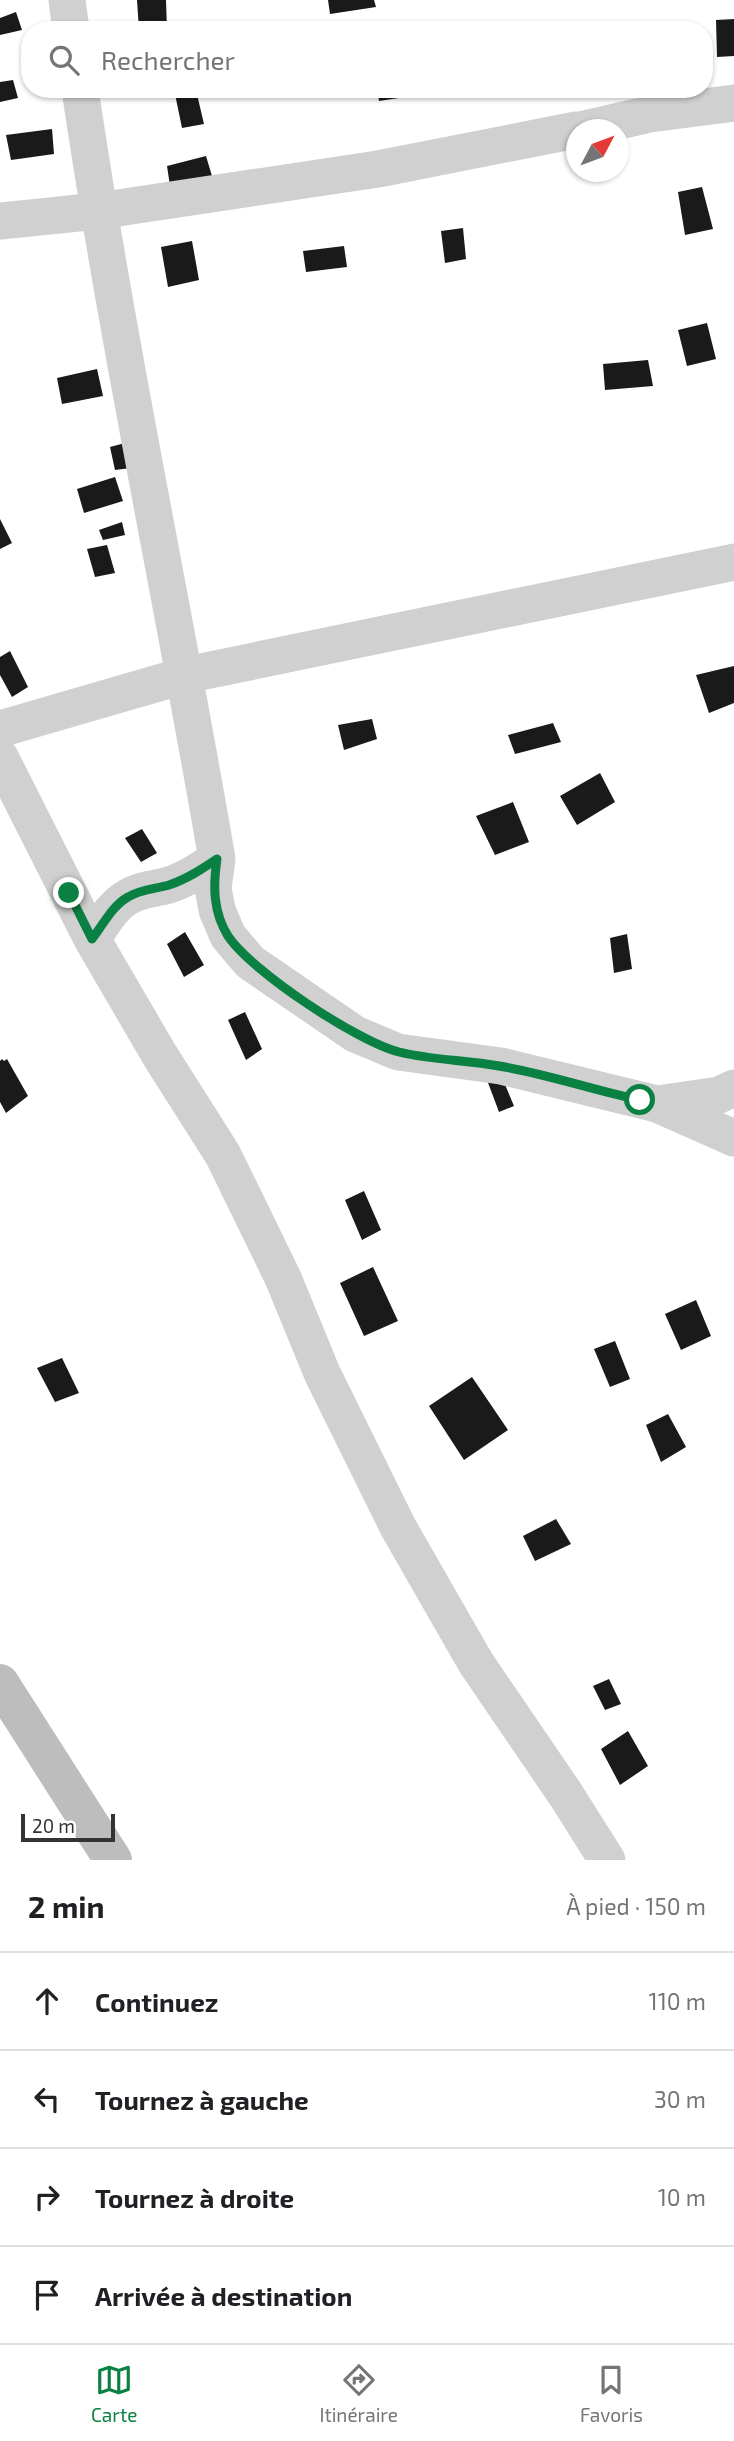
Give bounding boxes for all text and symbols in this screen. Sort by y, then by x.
search box [21,21,713,98]
icon: search [45,41,83,79]
text: Rechercher [101,44,235,75]
north arrow [566,119,629,182]
route end [53,877,84,908]
route start [624,1084,655,1115]
scale bar [21,1811,116,1843]
text: 20 m [32,1814,75,1837]
text: 2 min [28,1888,105,1924]
text: À pied · 150 m [566,1892,706,1920]
icon: ahead [28,1982,66,2020]
text: Continuez [95,1986,218,2017]
text: 110 m [649,1987,706,2015]
icon: left [28,2080,66,2118]
text: Tournez à gauche [95,2084,309,2115]
text: 30 m [654,2085,706,2113]
icon: right [28,2178,66,2216]
text: Tournez à droite [95,2182,294,2213]
text: 10 m [658,2183,706,2211]
icon: arrive [28,2276,66,2314]
text: Arrivée à destination [95,2280,352,2311]
tab: Carte [91,2361,137,2426]
tab: Itinéraire [319,2361,398,2426]
tab: Favoris [580,2361,643,2426]

